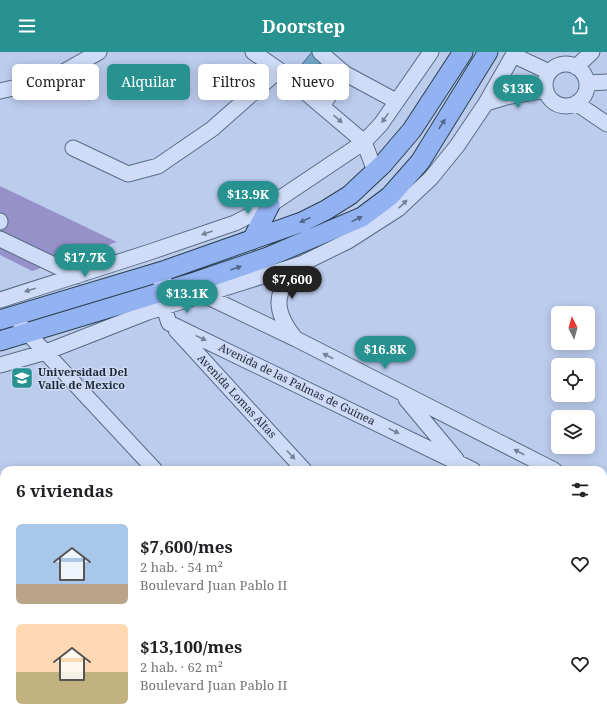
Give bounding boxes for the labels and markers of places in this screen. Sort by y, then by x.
pin: $13K [494,75,542,109]
pin: $13.9K [215,181,281,215]
pin: $17.7K [52,244,118,278]
pin: $7,600 [259,266,325,300]
pin: $13.1K [154,280,220,314]
pin: $16.8K [352,336,418,370]
place label: Universidad Del Valle de Mexico [38,364,128,392]
school or university icon: Universidad Del Valle de Mexico [9,365,35,391]

